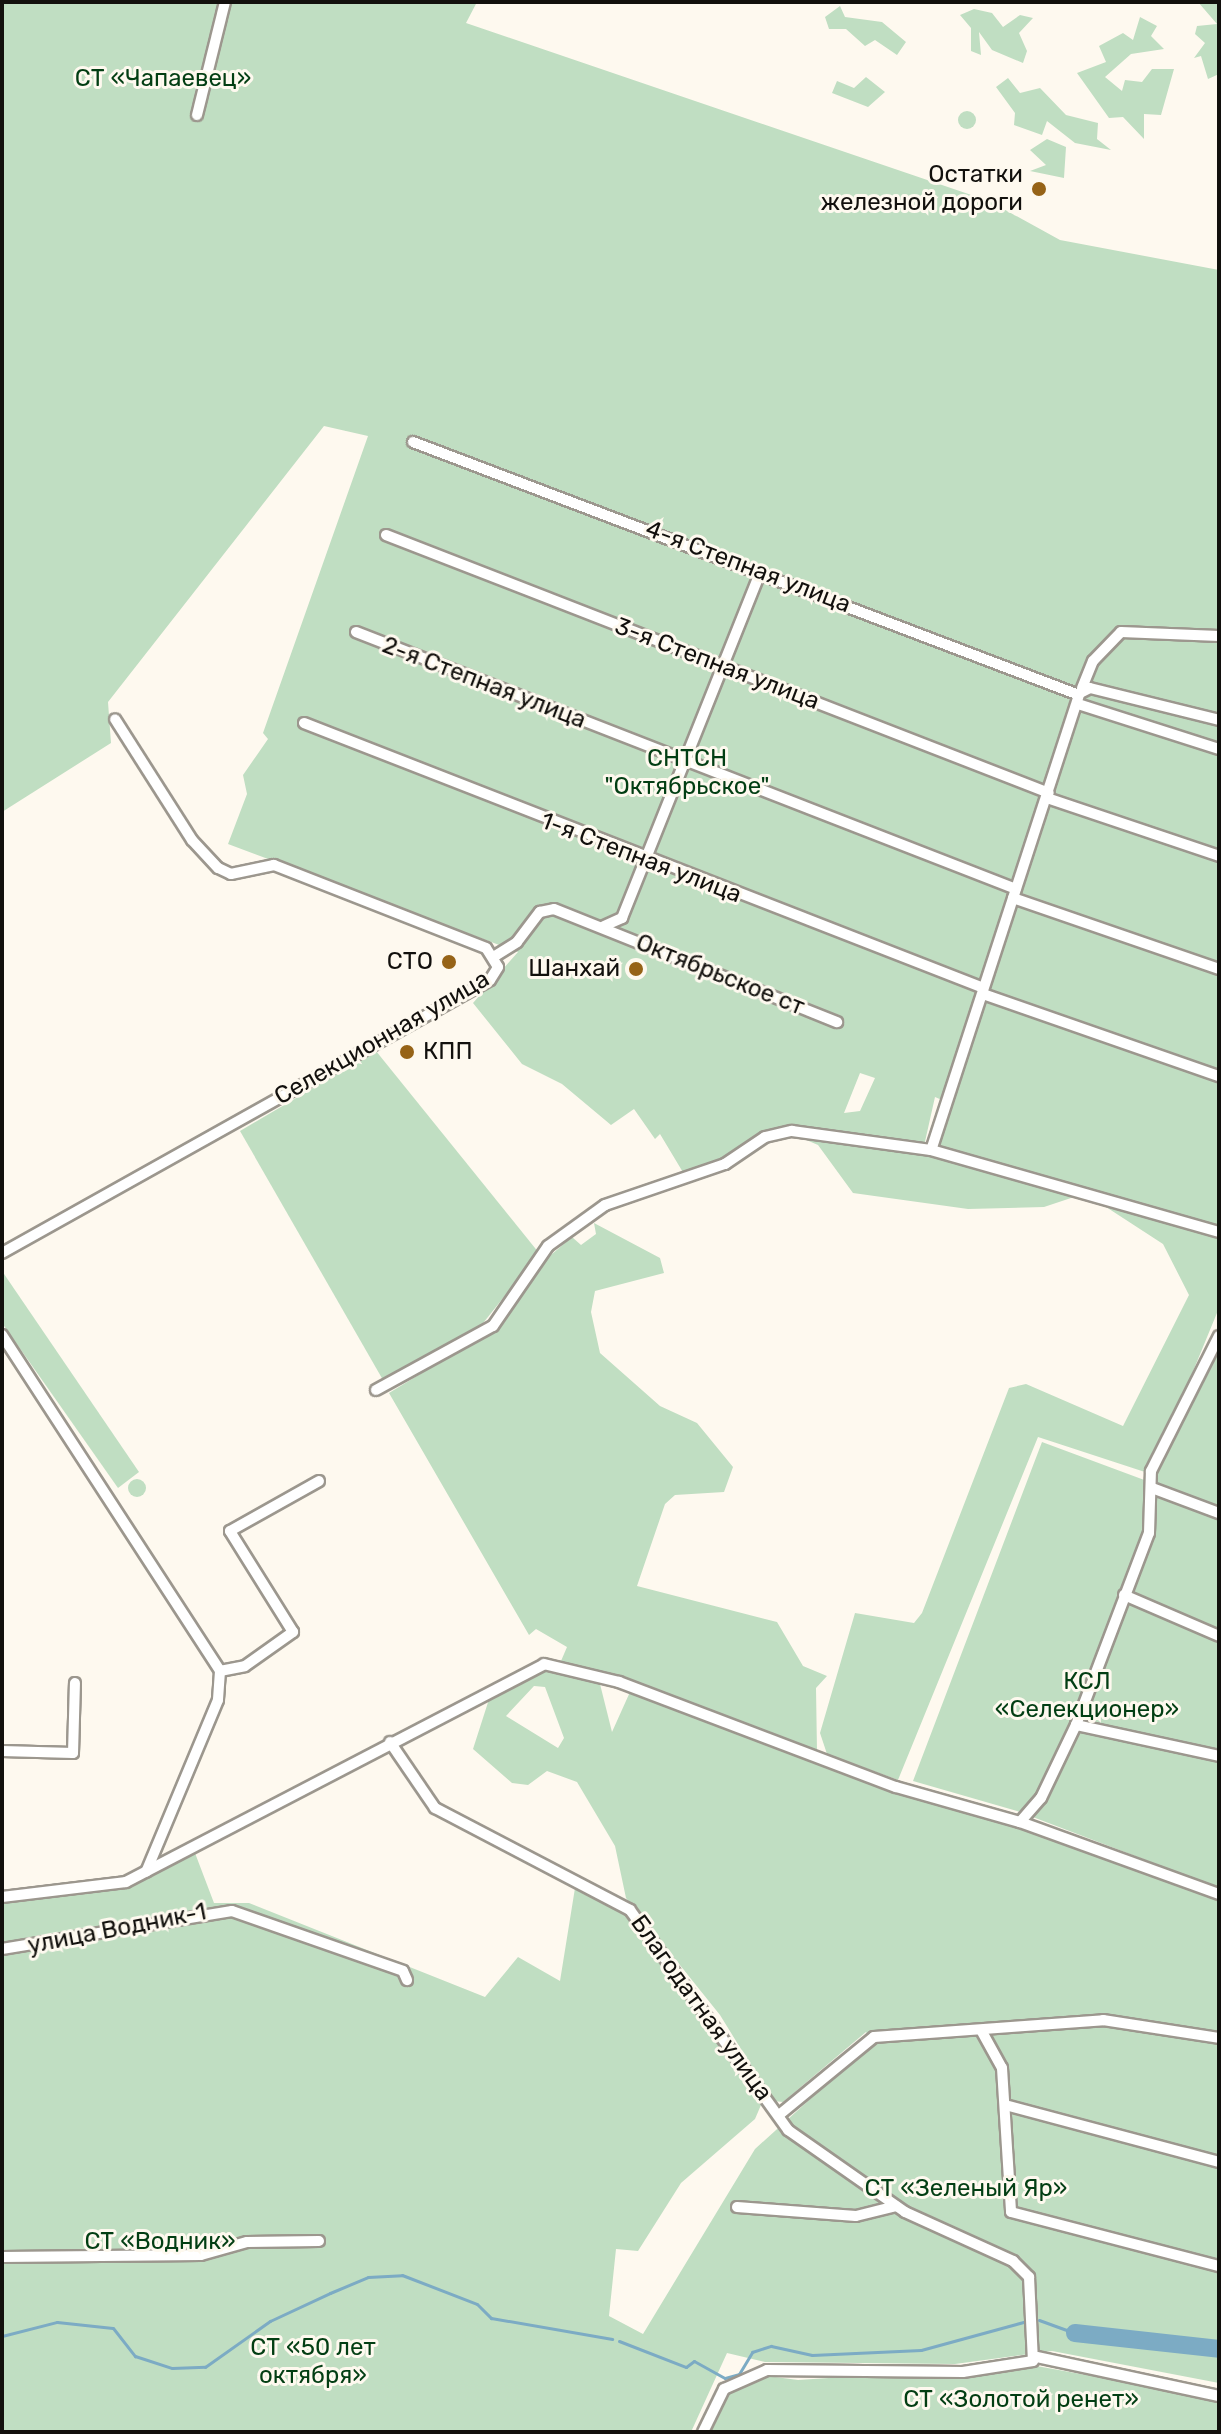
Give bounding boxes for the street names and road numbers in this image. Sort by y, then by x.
street label: 4-я Степная улица [641,515,855,619]
street label: 3-я Степная улица [611,612,823,716]
street label: 2-я Степная улица [378,631,590,735]
street label: 1-я Степная улица [537,806,745,910]
street label: Октябрьское ст [632,928,808,1022]
street label: Селекционная улица [269,965,495,1111]
street label: улица Водник-1 [25,1898,209,1960]
street label: Благодатная улица [624,1910,778,2106]

